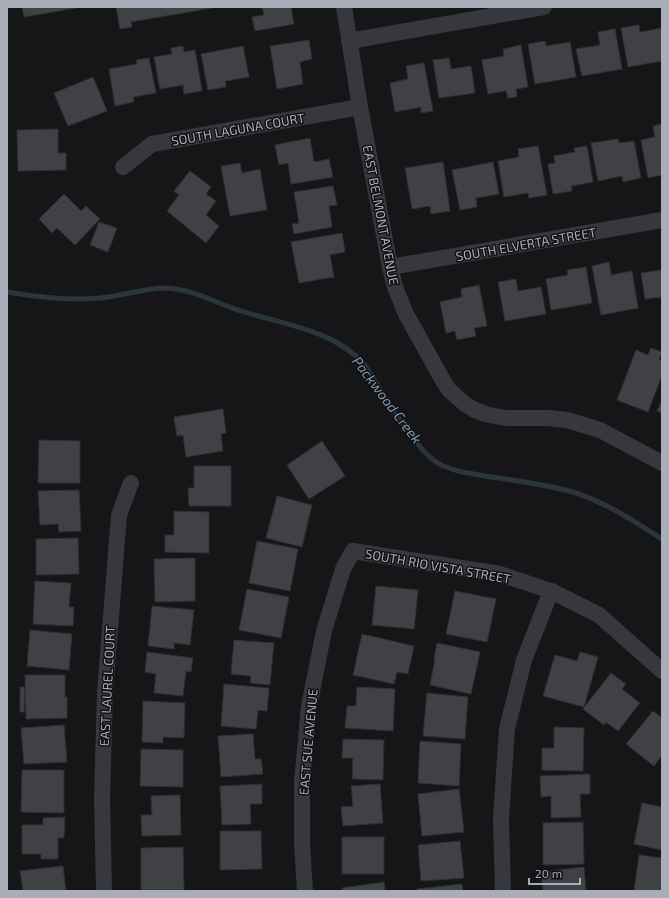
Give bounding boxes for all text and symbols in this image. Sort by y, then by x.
street label: SOUTH LAGUNA COURT [170,109,306,149]
street label: EAST BELMONT AVENUE [360,144,402,286]
street label: SOUTH ELVERTA STREET [455,224,598,264]
water label: Packwood Creek [349,353,426,447]
street label: SOUTH RIO VISTA STREET [364,545,512,587]
street label: EAST LAUREL COURT [96,625,118,747]
street label: EAST SUE AVENUE [295,688,321,796]
scale bar [529,860,580,886]
text: 20 m [535,866,562,880]

